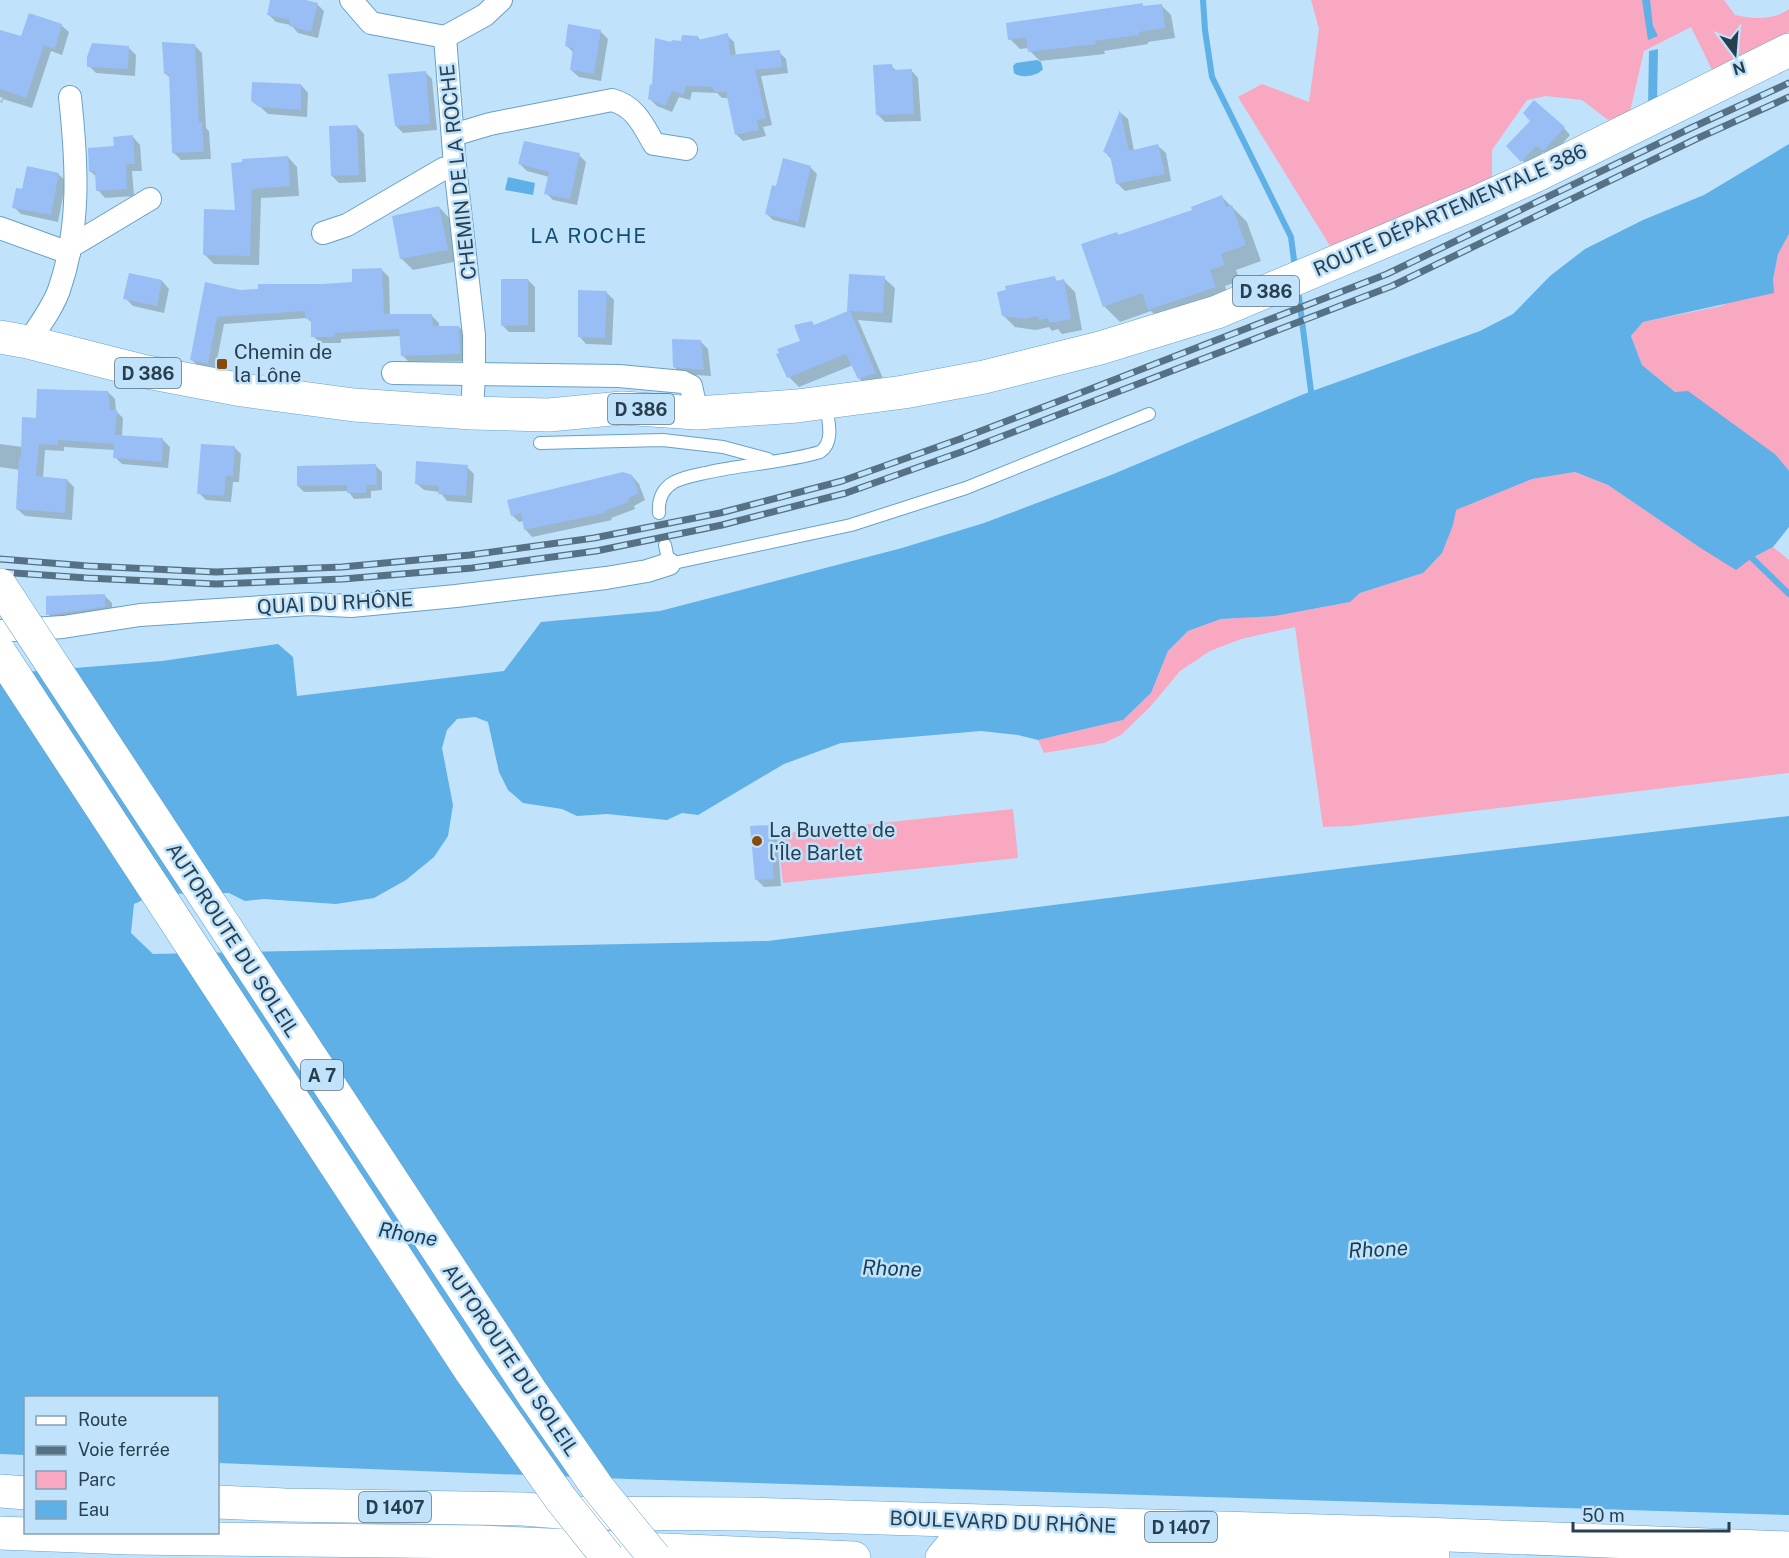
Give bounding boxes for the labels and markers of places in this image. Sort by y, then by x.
place label: Chemin de la Lône [234,340,332,387]
marker: Chemin de la Lône [215,357,229,371]
place label: La Buvette de l'Île Barlet [769,818,895,865]
marker: La Buvette de l'Île Barlet [750,834,764,848]

